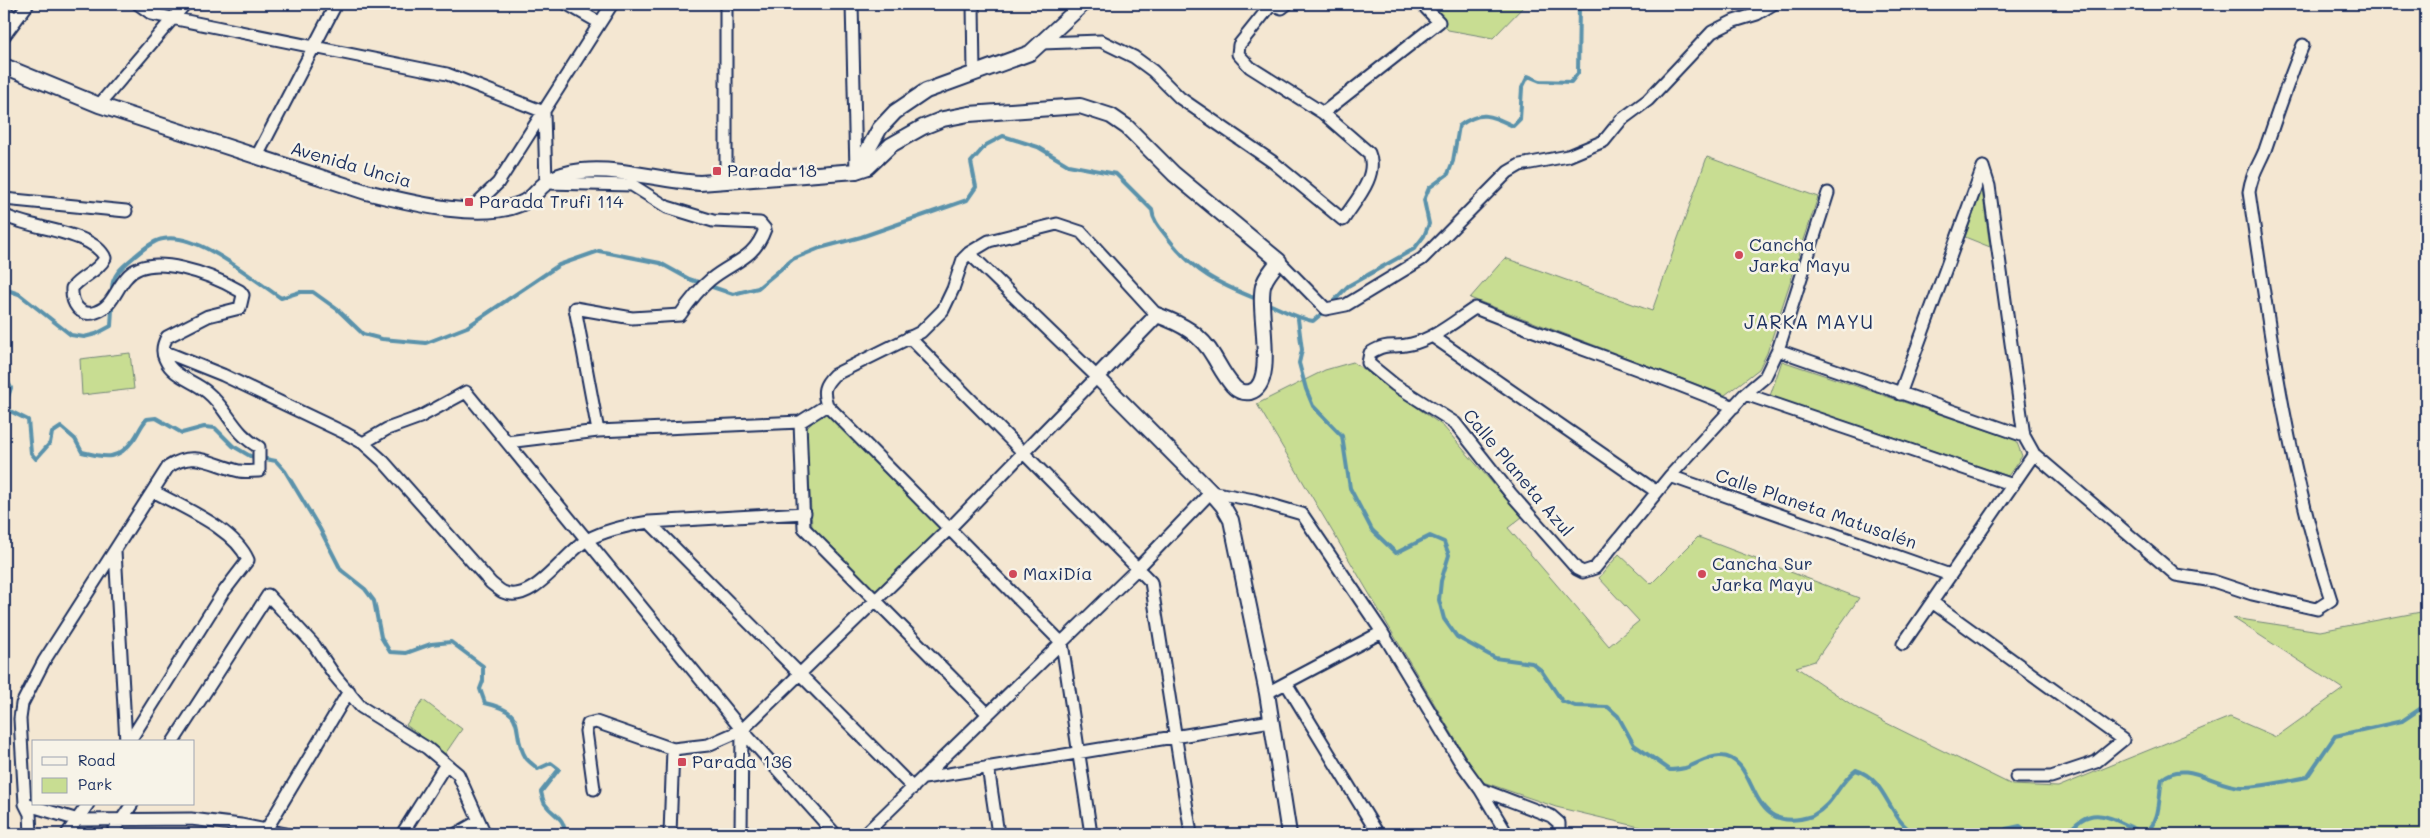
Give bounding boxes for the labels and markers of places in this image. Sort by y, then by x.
place label: Parada 18 [727,158,817,182]
marker: Parada 18 [711,165,723,177]
place label: Parada Trufi 114 [479,189,624,213]
marker: Parada Trufi 114 [463,196,475,208]
place label: Cancha Jarka Mayu [1749,232,1850,277]
marker: Cancha Jarka Mayu [1733,249,1745,261]
place label: Cancha Sur Jarka Mayu [1712,551,1813,596]
place label: MaxiDía [1023,561,1092,585]
marker: MaxiDía [1007,568,1019,580]
marker: Cancha Sur Jarka Mayu [1696,568,1708,580]
place label: Parada 136 [692,749,792,773]
marker: Parada 136 [676,756,688,768]

